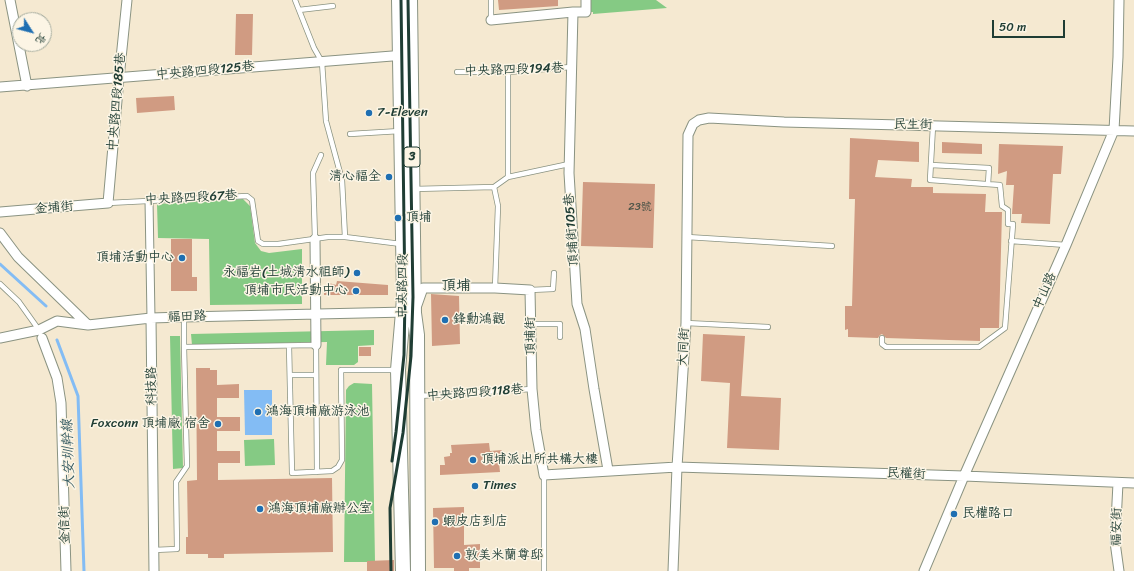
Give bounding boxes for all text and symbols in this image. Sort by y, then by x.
north arrow [12,12,52,52]
scale bar [994,12,1067,38]
text: 50 m [999,16,1026,38]
text: 北 [30,29,52,49]
street label: 中央路四段185巷 [105,52,129,152]
street label: 中央路四段125巷 [155,59,255,83]
street label: 中央路四段194巷 [464,60,564,80]
place label: 7-Eleven [377,105,428,121]
marker: 7-Eleven [364,108,374,118]
street label: 民生街 [893,117,933,133]
road number: 3 [404,147,420,167]
place label: 清心福全 [329,169,381,185]
marker: 清心福全 [384,172,394,182]
street label: 中央路四段67巷 [144,188,238,208]
street label: 頂埔街105巷 [562,193,582,267]
street label: 金埔街 [34,199,74,217]
house number: 23號 [628,200,652,214]
place label: 頂埔 [406,210,432,226]
marker: 頂埔 [393,213,403,223]
place label: 頂埔活動中心 [96,250,174,266]
marker: 頂埔活動中心 [177,253,187,263]
street label: 中央路四段 [395,253,411,319]
place label: 永福岩(土城清水祖師) [223,265,349,281]
marker: 永福岩(土城清水祖師) [352,268,362,278]
street label: 中山路 [1030,270,1060,312]
district label: 頂埔 [441,277,471,295]
place label: 頂埔市民活動中心 [244,283,348,299]
marker: 頂埔市民活動中心 [351,286,361,296]
street label: 福田路 [167,309,207,325]
place label: 鋒勳鴻觀 [453,312,505,328]
marker: 鋒勳鴻觀 [440,315,450,325]
street label: 頂埔街 [523,316,539,356]
street label: 大同街 [675,327,693,367]
street label: 科技路 [144,366,160,406]
street label: 中央路四段118巷 [426,382,524,404]
place label: 鴻海頂埔廠游泳池 [266,404,370,420]
marker: 鴻海頂埔廠游泳池 [253,407,263,417]
place label: Foxconn 頂埔廠 宿舍 [91,416,210,432]
water label: 大安圳幹線 [59,419,79,489]
marker: Foxconn 頂埔廠 宿舍 [213,419,223,429]
place label: 頂埔派出所共構大樓 [481,452,598,468]
marker: 頂埔派出所共構大樓 [468,455,478,465]
street label: 民權街 [886,466,926,482]
place label: Times [483,478,516,494]
marker: Times [470,481,480,491]
place label: 鴻海頂埔廠辦公室 [268,501,372,517]
marker: 鴻海頂埔廠辦公室 [255,504,265,514]
street label: 金信街 [57,505,73,545]
place label: 民權路口 [962,506,1014,522]
street label: 福安街 [1109,507,1125,547]
marker: 民權路口 [949,509,959,519]
place label: 蝦皮店到店 [443,514,508,530]
marker: 蝦皮店到店 [430,517,440,527]
place label: 敦美米蘭尊邸 [465,548,543,564]
marker: 敦美米蘭尊邸 [452,551,462,561]

